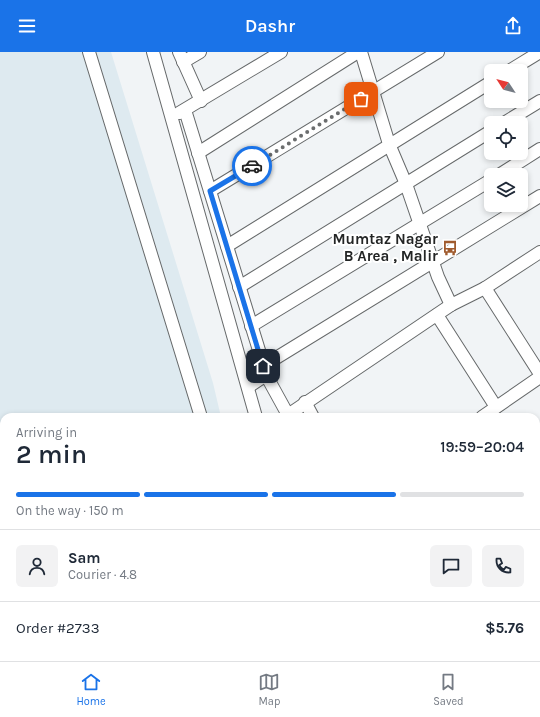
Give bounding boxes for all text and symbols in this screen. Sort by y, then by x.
icon: menu [16,15,38,37]
text: Dashr [245,15,295,37]
icon: share [502,15,524,37]
north arrow [484,64,528,108]
map controls [484,64,528,212]
pin [344,82,378,116]
icon: bag [350,88,372,110]
button: locate [484,116,528,160]
courier [232,146,272,186]
icon: car [241,155,263,177]
button: layers [484,168,528,212]
place label: Mumtaz Nagar B Area , Malir [332,230,438,265]
bus stop icon: Mumtaz Nagar B Area , Malir [441,239,459,257]
pin [246,349,280,383]
icon: home [252,355,274,377]
text: Arriving in [16,425,77,440]
text: 19:59–20:04 [440,438,524,456]
text: 2 min [16,439,87,470]
text: On the way · 150 m [16,503,124,518]
button: person [16,545,58,587]
button: chat [430,545,472,587]
button: phone [482,545,524,587]
text: Sam [68,549,101,567]
text: Courier · 4.8 [68,567,137,582]
text: Order #2733 [16,619,100,637]
text: $5.76 [485,619,524,637]
tab: Home [76,671,106,708]
tab: Map [258,671,280,708]
tab: Saved [433,671,464,708]

